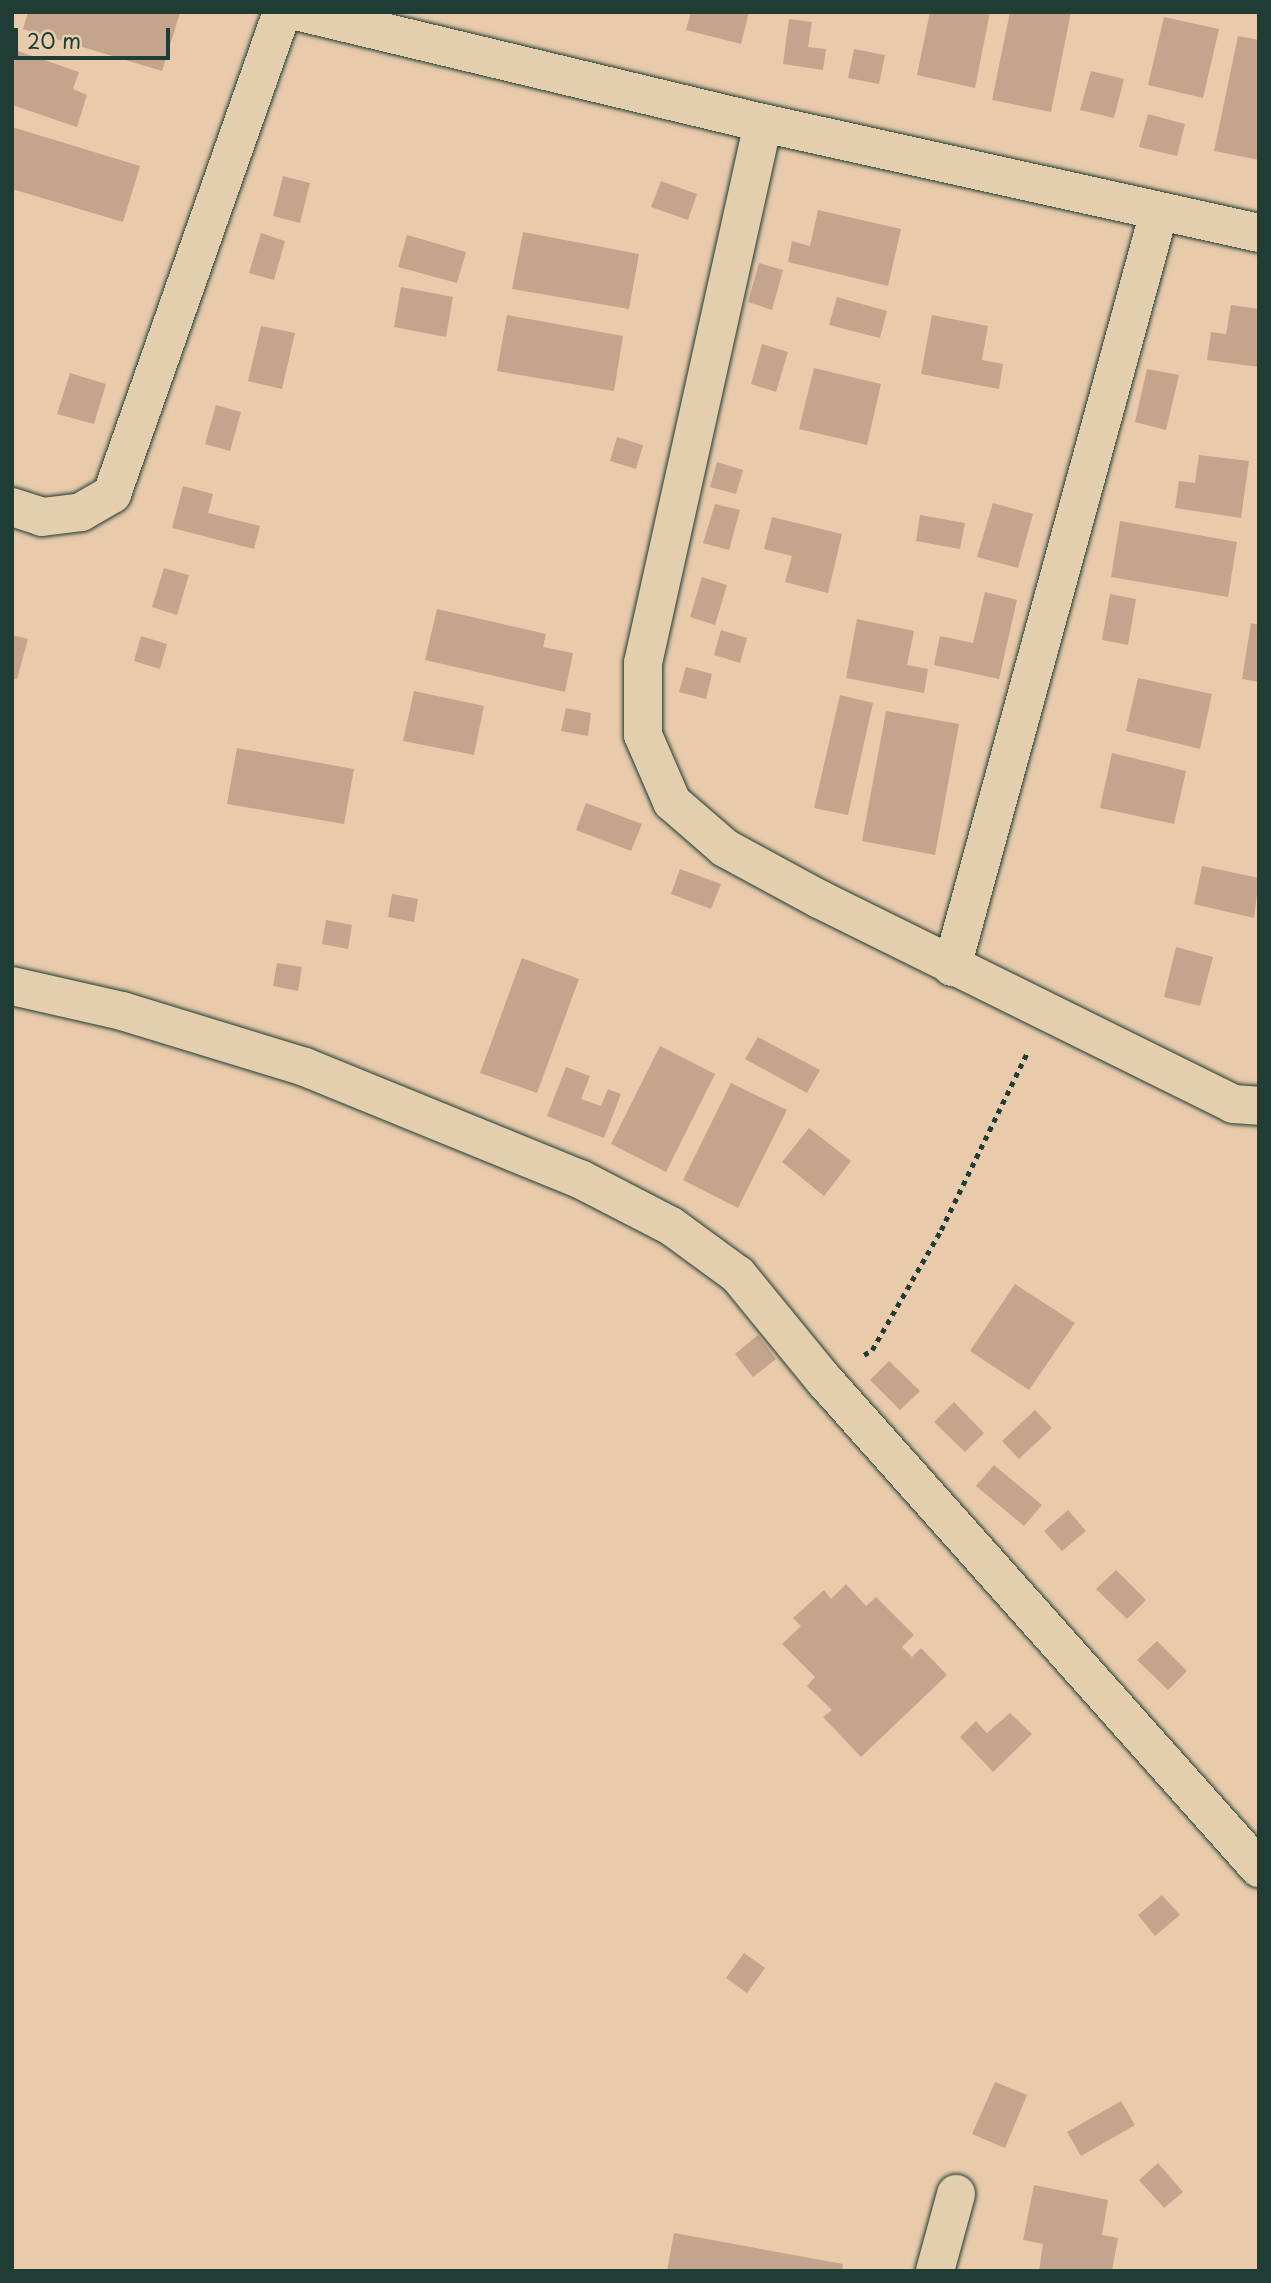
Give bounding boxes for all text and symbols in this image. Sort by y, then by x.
scale bar [18,14,173,58]
text: 20 m [27,24,81,56]

